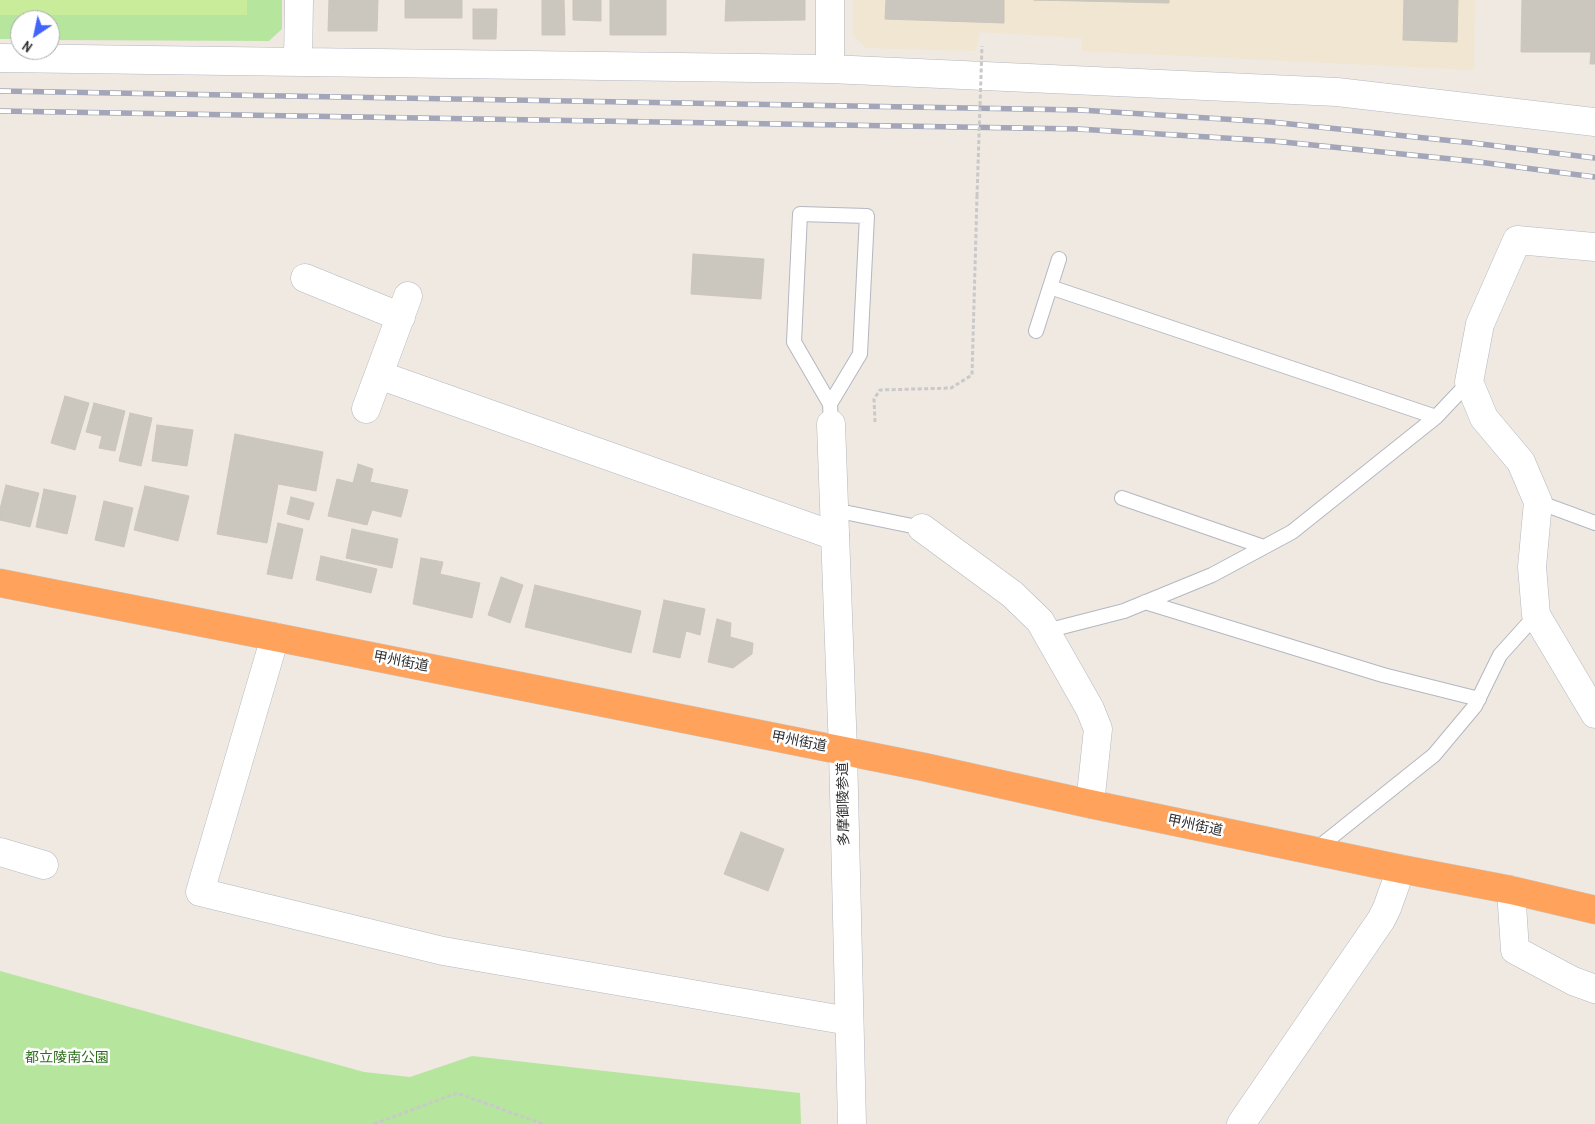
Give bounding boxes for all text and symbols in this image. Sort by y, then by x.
north arrow [10,10,60,60]
text: N [19,37,36,56]
street label: 甲州街道 [372,648,430,676]
street label: 甲州街道 [770,728,828,756]
street label: 多摩御陵参道 [835,762,853,846]
street label: 甲州街道 [1166,812,1224,840]
park label: 都立陵南公園 [25,1050,109,1066]

